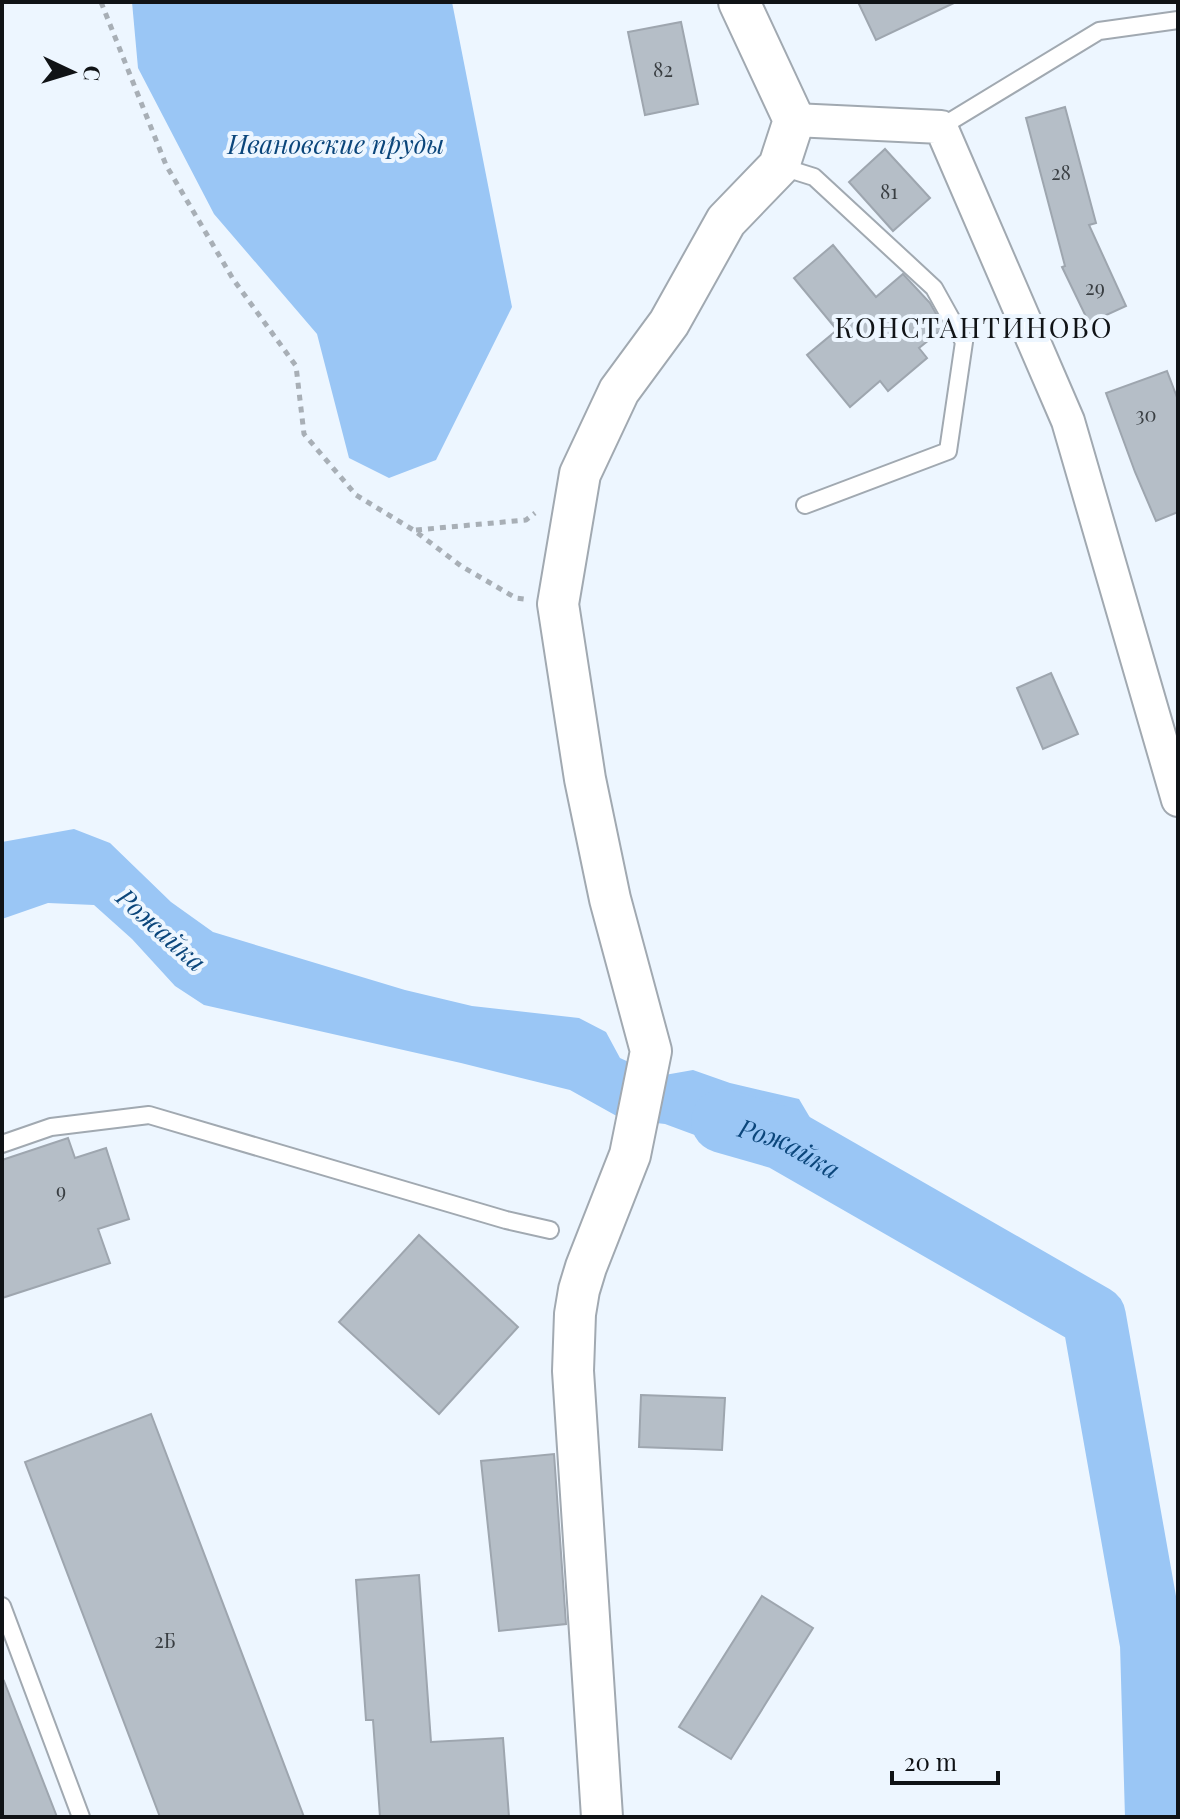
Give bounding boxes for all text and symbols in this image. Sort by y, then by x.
north arrow [32,32,112,112]
house number: 82 [653,55,673,82]
text: С [77,65,108,82]
water label: Ивановские пруды [227,126,444,161]
house number: 28 [1051,158,1071,185]
house number: 81 [880,177,898,204]
house number: 29 [1085,273,1105,300]
district label: КОНСТАНТИНОВО [835,308,1113,345]
house number: 30 [1135,400,1157,427]
water label: Рожайка [109,879,214,979]
water label: Рожайка [734,1109,847,1186]
house number: 9 [56,1176,66,1203]
house number: 2Б [154,1626,176,1653]
scale bar [892,1735,998,1785]
text: 20 m [904,1745,957,1777]

